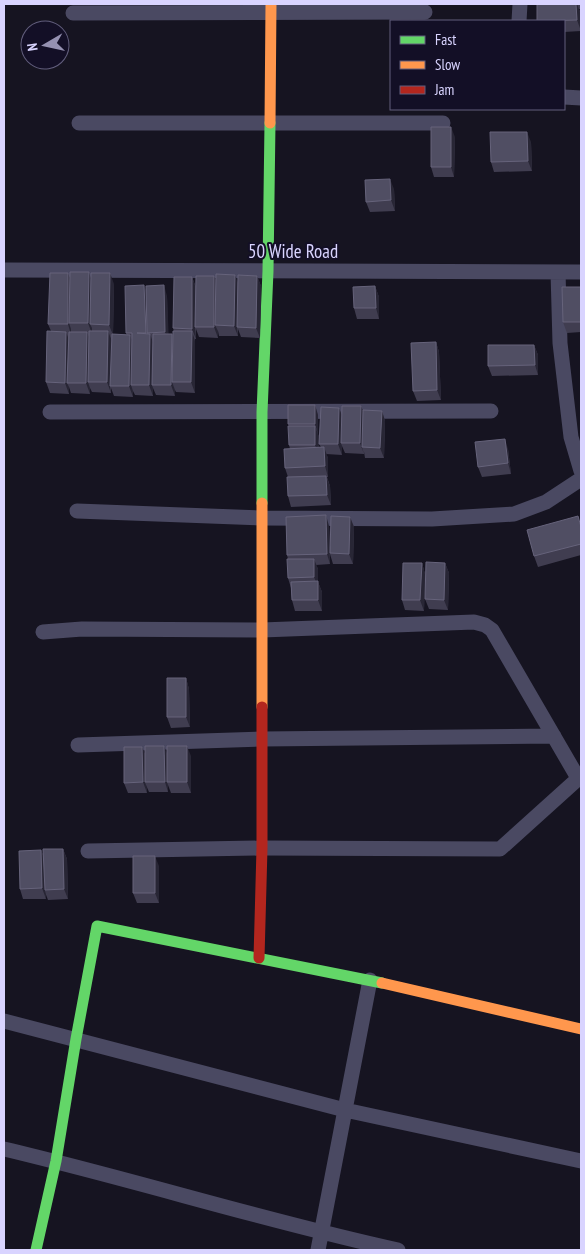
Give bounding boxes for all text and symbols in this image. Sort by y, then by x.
north arrow [20,20,70,70]
legend [390,20,565,110]
text: Fast [435,30,456,49]
text: N [23,42,42,52]
text: Slow [435,55,460,74]
text: Jam [434,80,454,99]
street label: 50 Wide Road [248,239,338,263]

